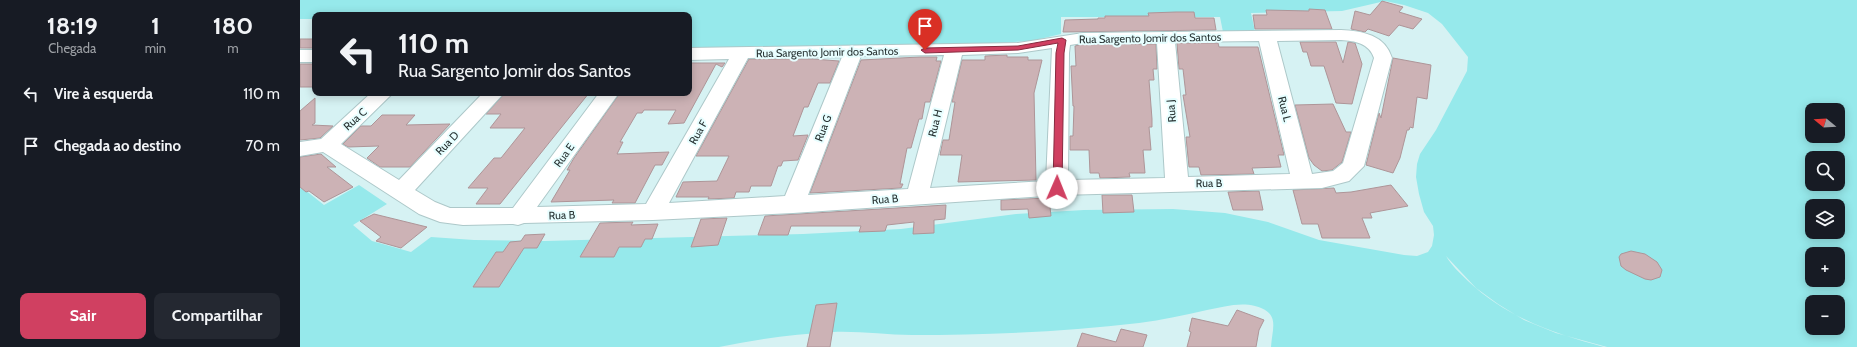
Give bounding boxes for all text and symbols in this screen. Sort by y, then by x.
pin [908,9,942,50]
text: 18:19 [47,11,98,40]
text: 1 [151,11,160,40]
text: 180 [213,11,253,40]
icon: arrive [914,15,936,37]
text: 110 m [398,26,469,60]
icon: left [332,28,384,80]
street label: Rua Sargento Jomir dos Santos [1079,30,1222,46]
text: Chegada [48,40,96,56]
text: min [145,40,166,56]
text: m [227,40,239,56]
street label: Rua Sargento Jomir dos Santos [756,44,899,60]
text: Rua Sargento Jomir dos Santos [398,60,631,82]
icon: left [20,83,42,105]
text: Vire à esquerda [54,85,153,103]
text: 110 m [243,85,280,103]
street label: Rua L [1275,95,1295,124]
street label: Rua J [1163,99,1179,123]
north arrow [1805,103,1845,143]
map controls [1805,103,1845,335]
street label: Rua C [340,105,370,133]
street label: Rua H [925,108,945,138]
street label: Rua G [812,113,834,143]
street label: Rua F [686,117,710,147]
street label: Rua D [432,128,462,158]
icon: arrive [20,135,42,157]
text: Chegada ao destino [54,137,181,155]
text: 70 m [246,137,280,155]
street label: Rua E [551,140,577,170]
button: search [1805,151,1845,191]
position arrow [1036,167,1078,209]
street label: Rua B [1196,176,1223,190]
street label: Rua B [871,191,899,207]
button: layers [1805,199,1845,239]
street label: Rua B [548,208,576,222]
button: + [1805,247,1845,287]
button: Sair [20,293,146,339]
button: Compartilhar [154,293,280,339]
button: − [1805,295,1845,335]

